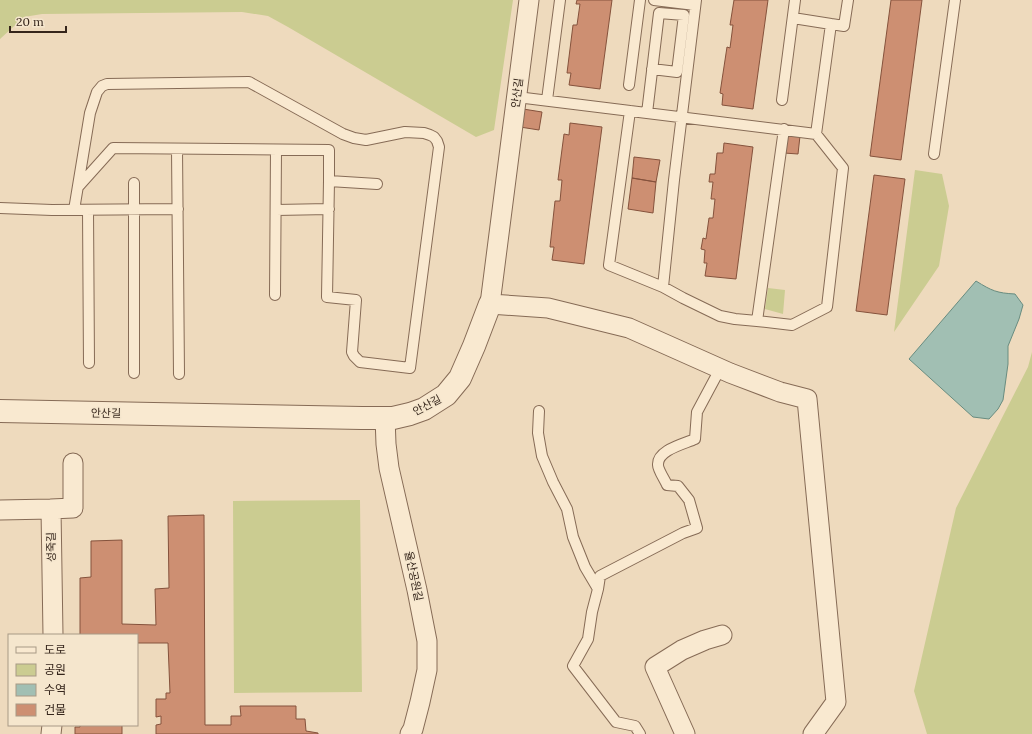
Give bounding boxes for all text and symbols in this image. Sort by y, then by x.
scale bar [10,8,66,34]
text: 20 m [16,14,44,29]
street label: 안산길 [508,77,526,109]
street label: 안산길 [410,392,444,418]
street label: 안산길 [91,406,121,420]
street label: 성죽길 [44,532,58,562]
street label: 율산공원길 [402,550,426,602]
legend [8,634,138,726]
text: 도로 [44,642,66,657]
text: 공원 [44,662,66,677]
text: 수역 [44,682,66,697]
text: 건물 [44,702,66,717]

